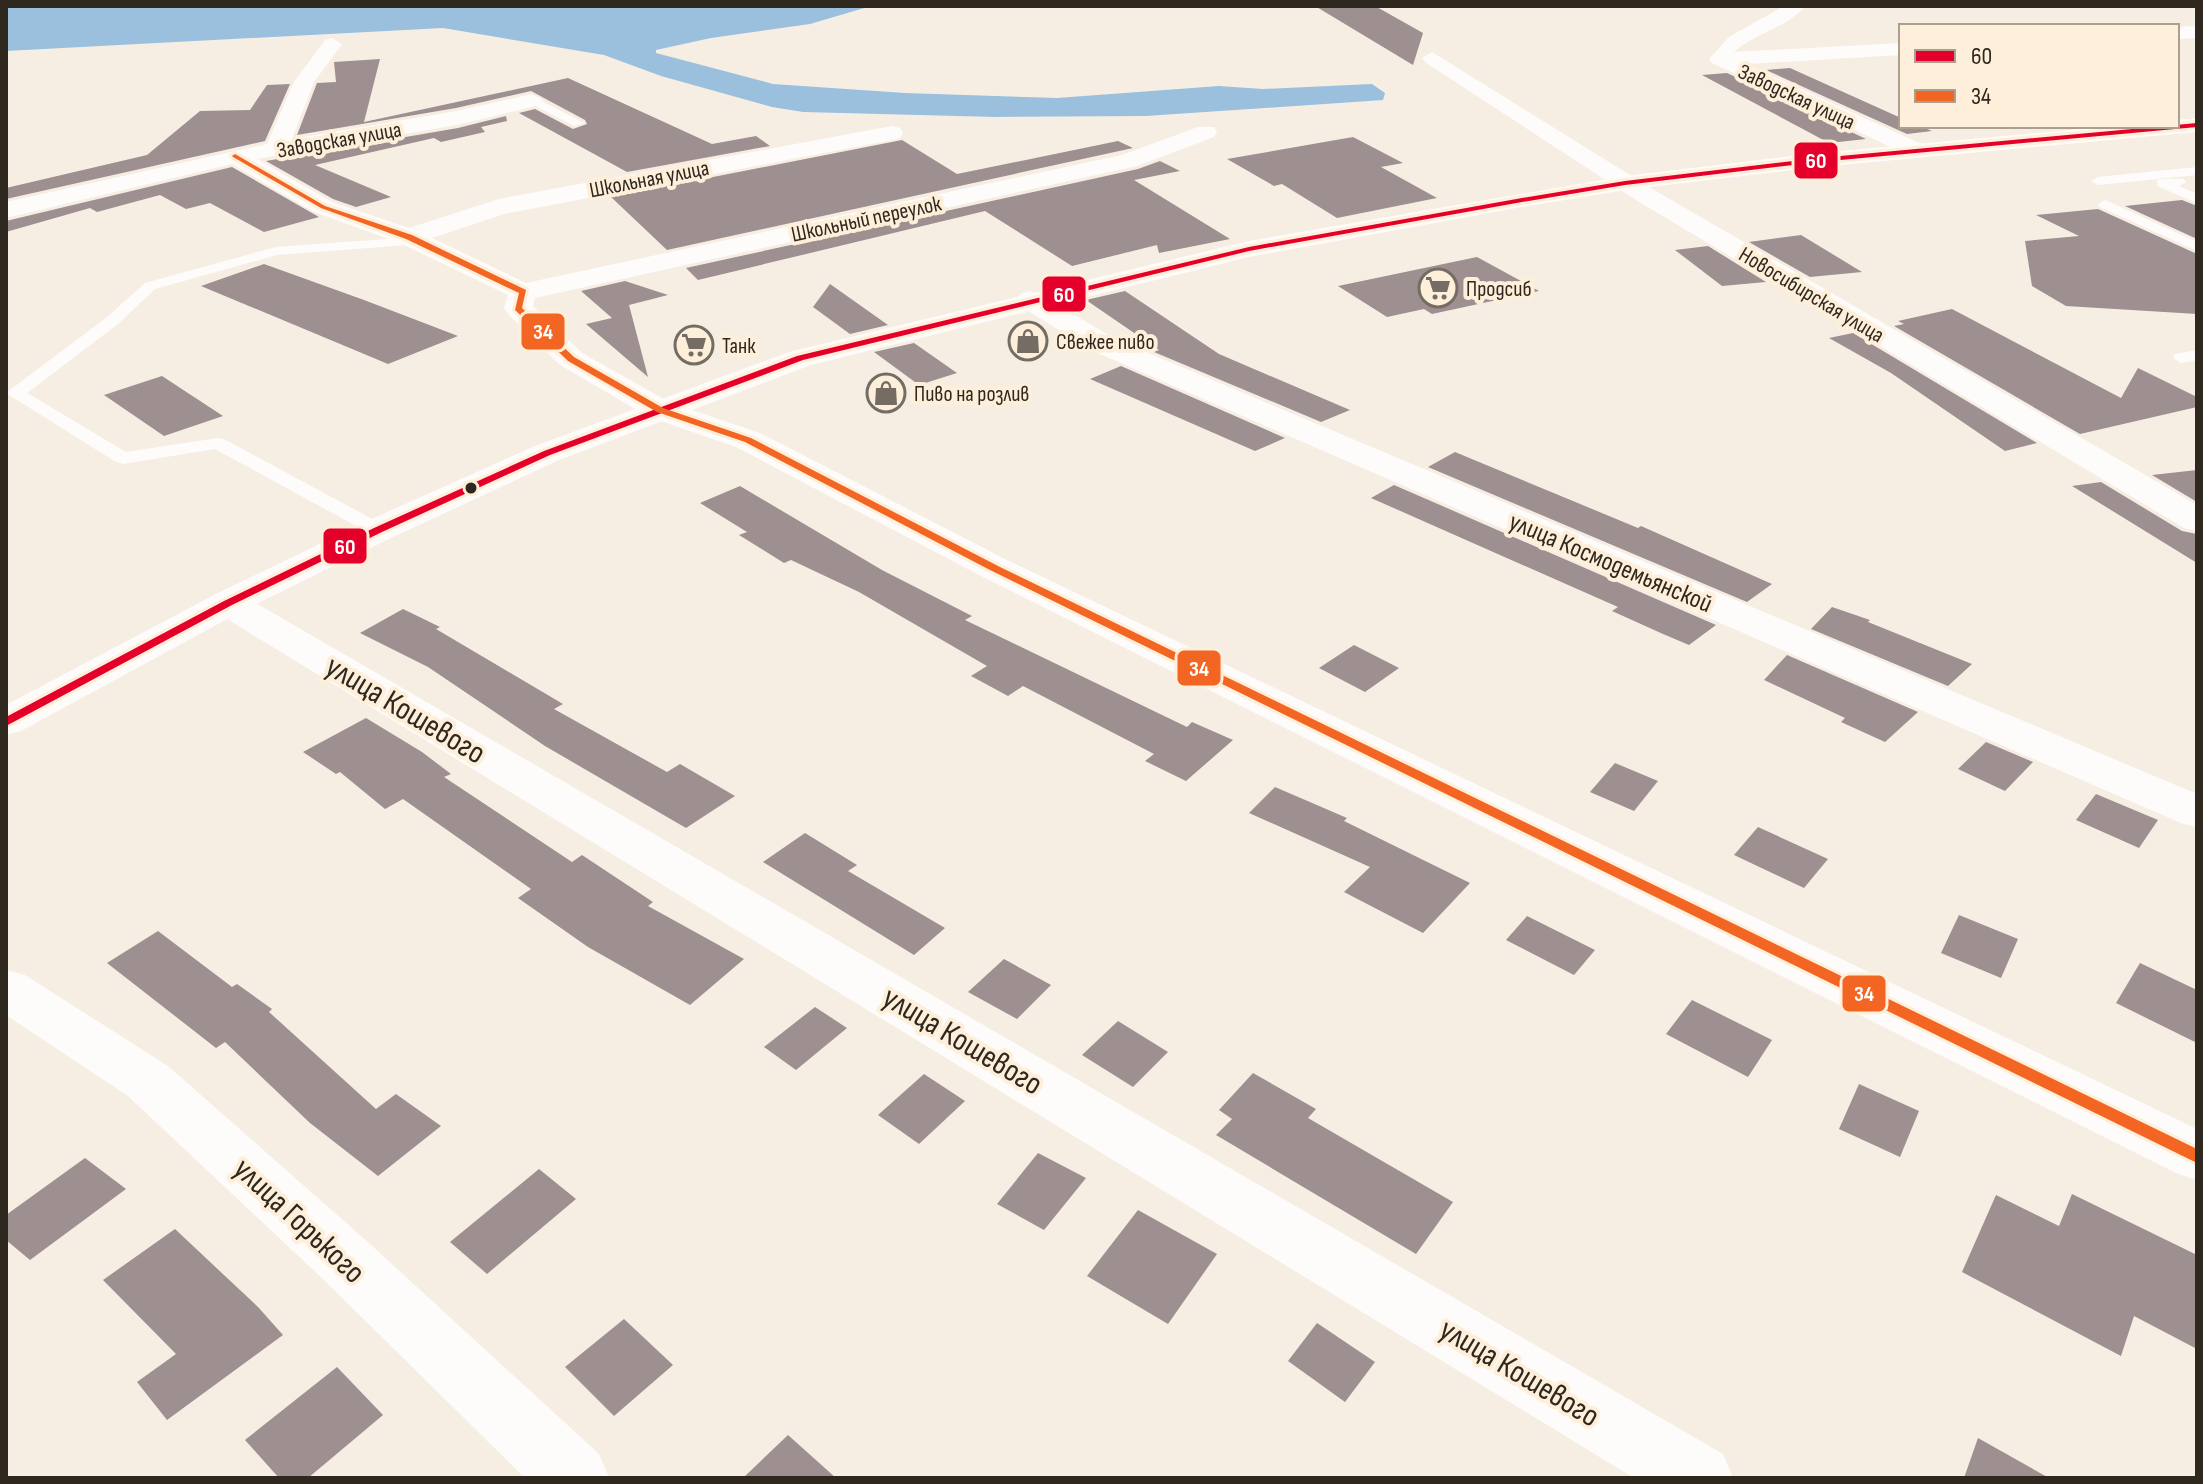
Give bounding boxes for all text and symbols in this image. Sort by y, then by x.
legend [1899,24,2179,128]
text: 60 [1971,42,1992,71]
street label: Заводская улица [1734,58,1859,136]
text: 34 [1971,82,1991,111]
street label: Заводская улица [275,116,404,165]
line badge: 60 [1793,141,1839,180]
text: 60 [1806,148,1826,175]
street label: Школьная улица [587,155,711,204]
street label: Школьный переулок [789,190,944,249]
street label: Новосибирская улица [1734,241,1889,349]
supermarket icon: Продсиб [1417,267,1459,309]
line badge: 60 [1041,275,1087,313]
place label: Продсиб [1466,276,1532,303]
text: 60 [1054,282,1074,309]
line badge: 34 [520,312,566,351]
text: 34 [533,319,553,346]
shop icon: Свежее пиво [1007,320,1049,362]
supermarket icon: Танк [673,324,715,366]
place label: Свежее пиво [1056,329,1155,356]
place label: Танк [722,333,756,360]
shop icon: Пиво на розлив [865,372,907,414]
place label: Пиво на розлив [914,381,1030,408]
unlabelled marker [463,480,479,496]
street label: улица Космодемьянской [1504,507,1717,620]
line badge: 60 [322,527,368,565]
text: 60 [335,534,355,561]
street label: улица Кошевого [318,647,492,773]
line badge: 34 [1176,649,1222,687]
text: 34 [1189,656,1209,683]
line badge: 34 [1841,974,1887,1013]
street label: улица Кошевого [875,978,1049,1104]
text: 34 [1854,981,1874,1008]
street label: улица Горького [225,1150,373,1292]
street label: улица Кошевого [1432,1310,1606,1436]

